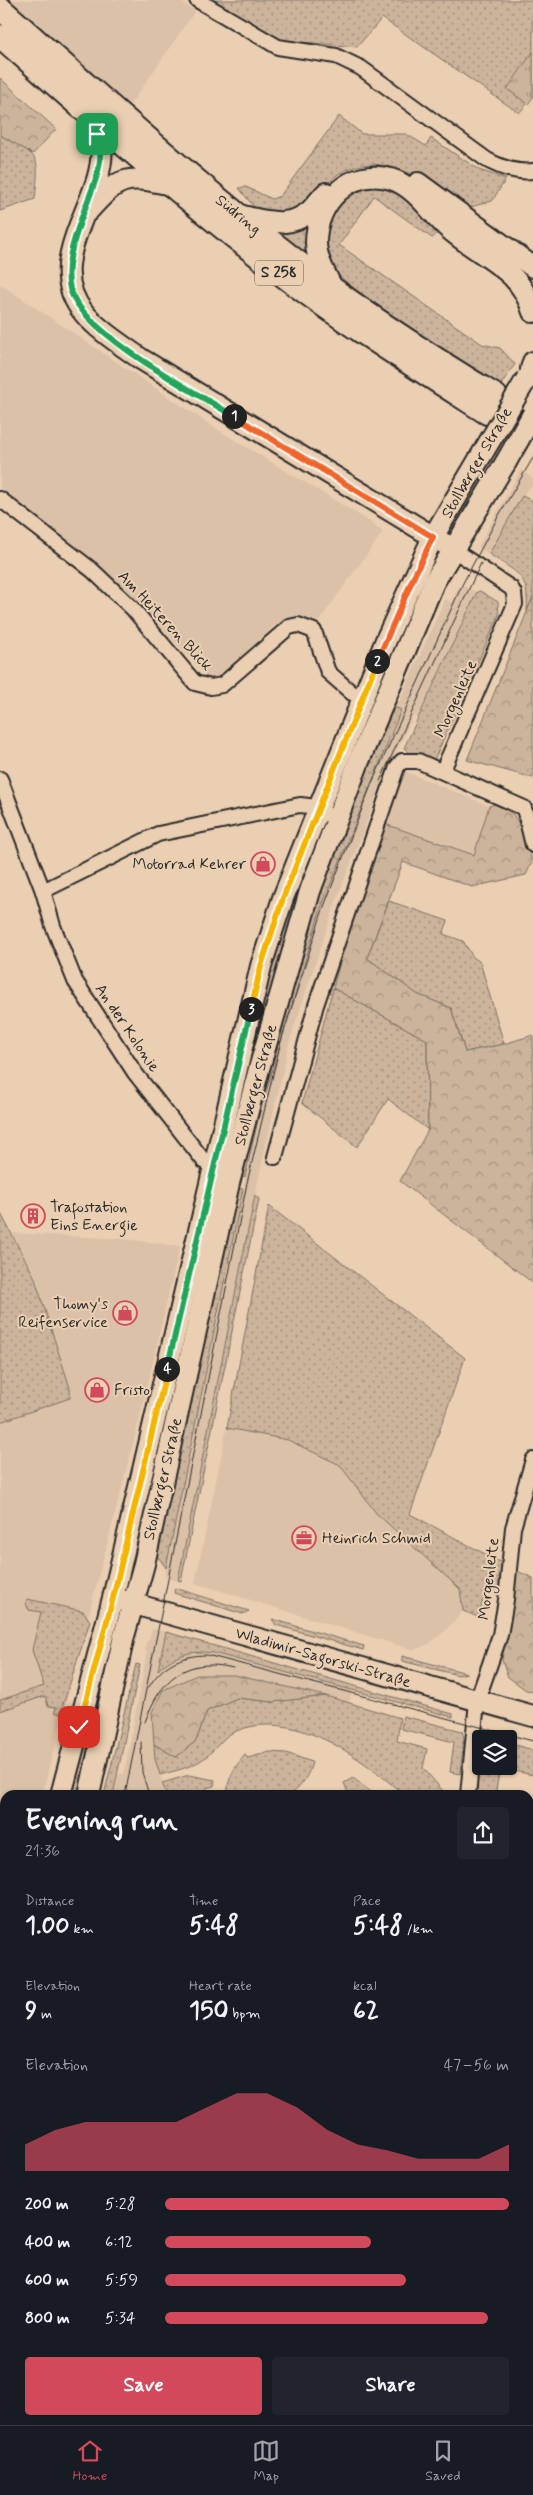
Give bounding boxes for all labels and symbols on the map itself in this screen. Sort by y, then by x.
pin [76,113,118,155]
street label: Südring [211,190,265,240]
road number: S 258 [255,260,303,286]
pin: 1 [222,404,246,428]
street label: Stollberger Straße [437,404,518,523]
street label: Am Heiteren Blick [113,566,217,676]
pin: 2 [364,648,390,674]
street label: Morgenleite [430,657,483,741]
shop icon: Motorrad Kehrer [250,851,276,877]
place label: Motorrad Kehrer [132,854,247,875]
street label: An der Kolonie [90,980,165,1077]
pin: 3 [238,996,264,1022]
street label: Stollberger Straße [230,1022,283,1148]
place label: Trafostation Eins Energie [50,1197,138,1237]
building icon: Trafostation Eins Energie [20,1203,46,1229]
place label: Thomy's Reifenservice [18,1294,108,1333]
shop icon: Thomy's Reifenservice [112,1300,138,1326]
pin: 4 [154,1356,180,1382]
shop icon: Fristo [84,1377,110,1403]
place label: Fristo [114,1380,150,1401]
street label: Stollberger Straße [139,1416,188,1542]
office icon: Heinrich Schmid [291,1525,317,1551]
place label: Heinrich Schmid [322,1528,431,1549]
street label: Morgenleite [474,1537,505,1621]
street label: Wladimir-Sagorski-Straße [232,1623,413,1694]
pin [58,1706,100,1748]

